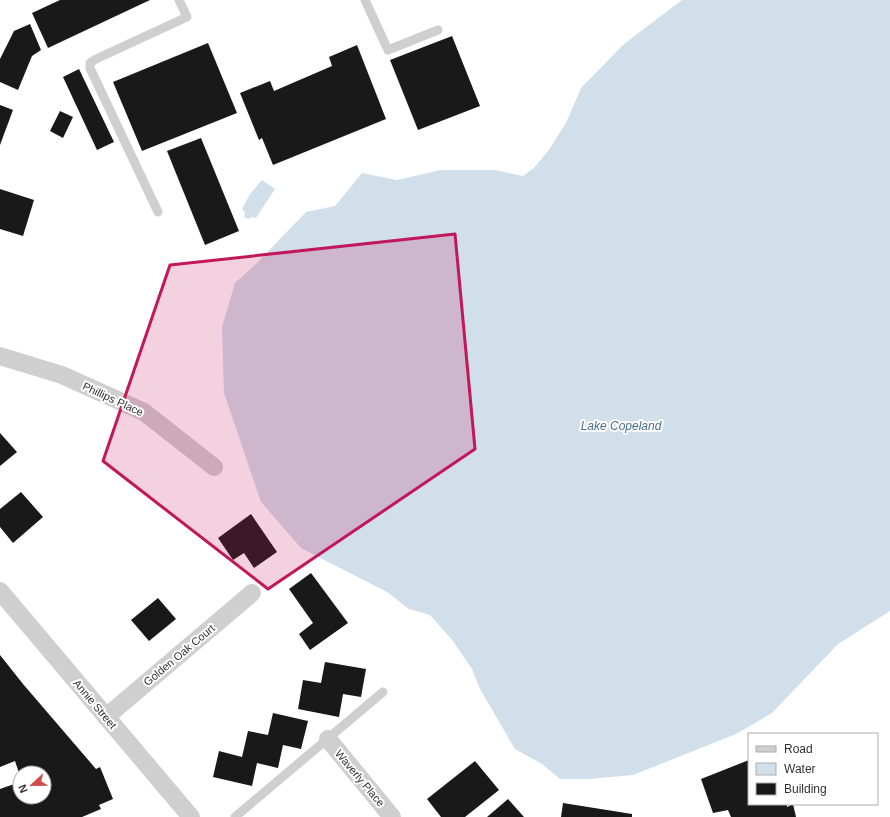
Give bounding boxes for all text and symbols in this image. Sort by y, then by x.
street label: Phillips Place [81,380,145,418]
water label: Lake Copeland [581,419,662,433]
street label: Golden Oak Court [141,622,217,688]
street label: Annie Street [71,677,119,731]
legend [748,733,878,805]
text: Road [784,742,813,756]
street label: Waverly Place [333,747,387,809]
text: Water [784,762,816,776]
north arrow [12,765,52,805]
text: Building [784,782,827,796]
text: N [16,783,30,795]

